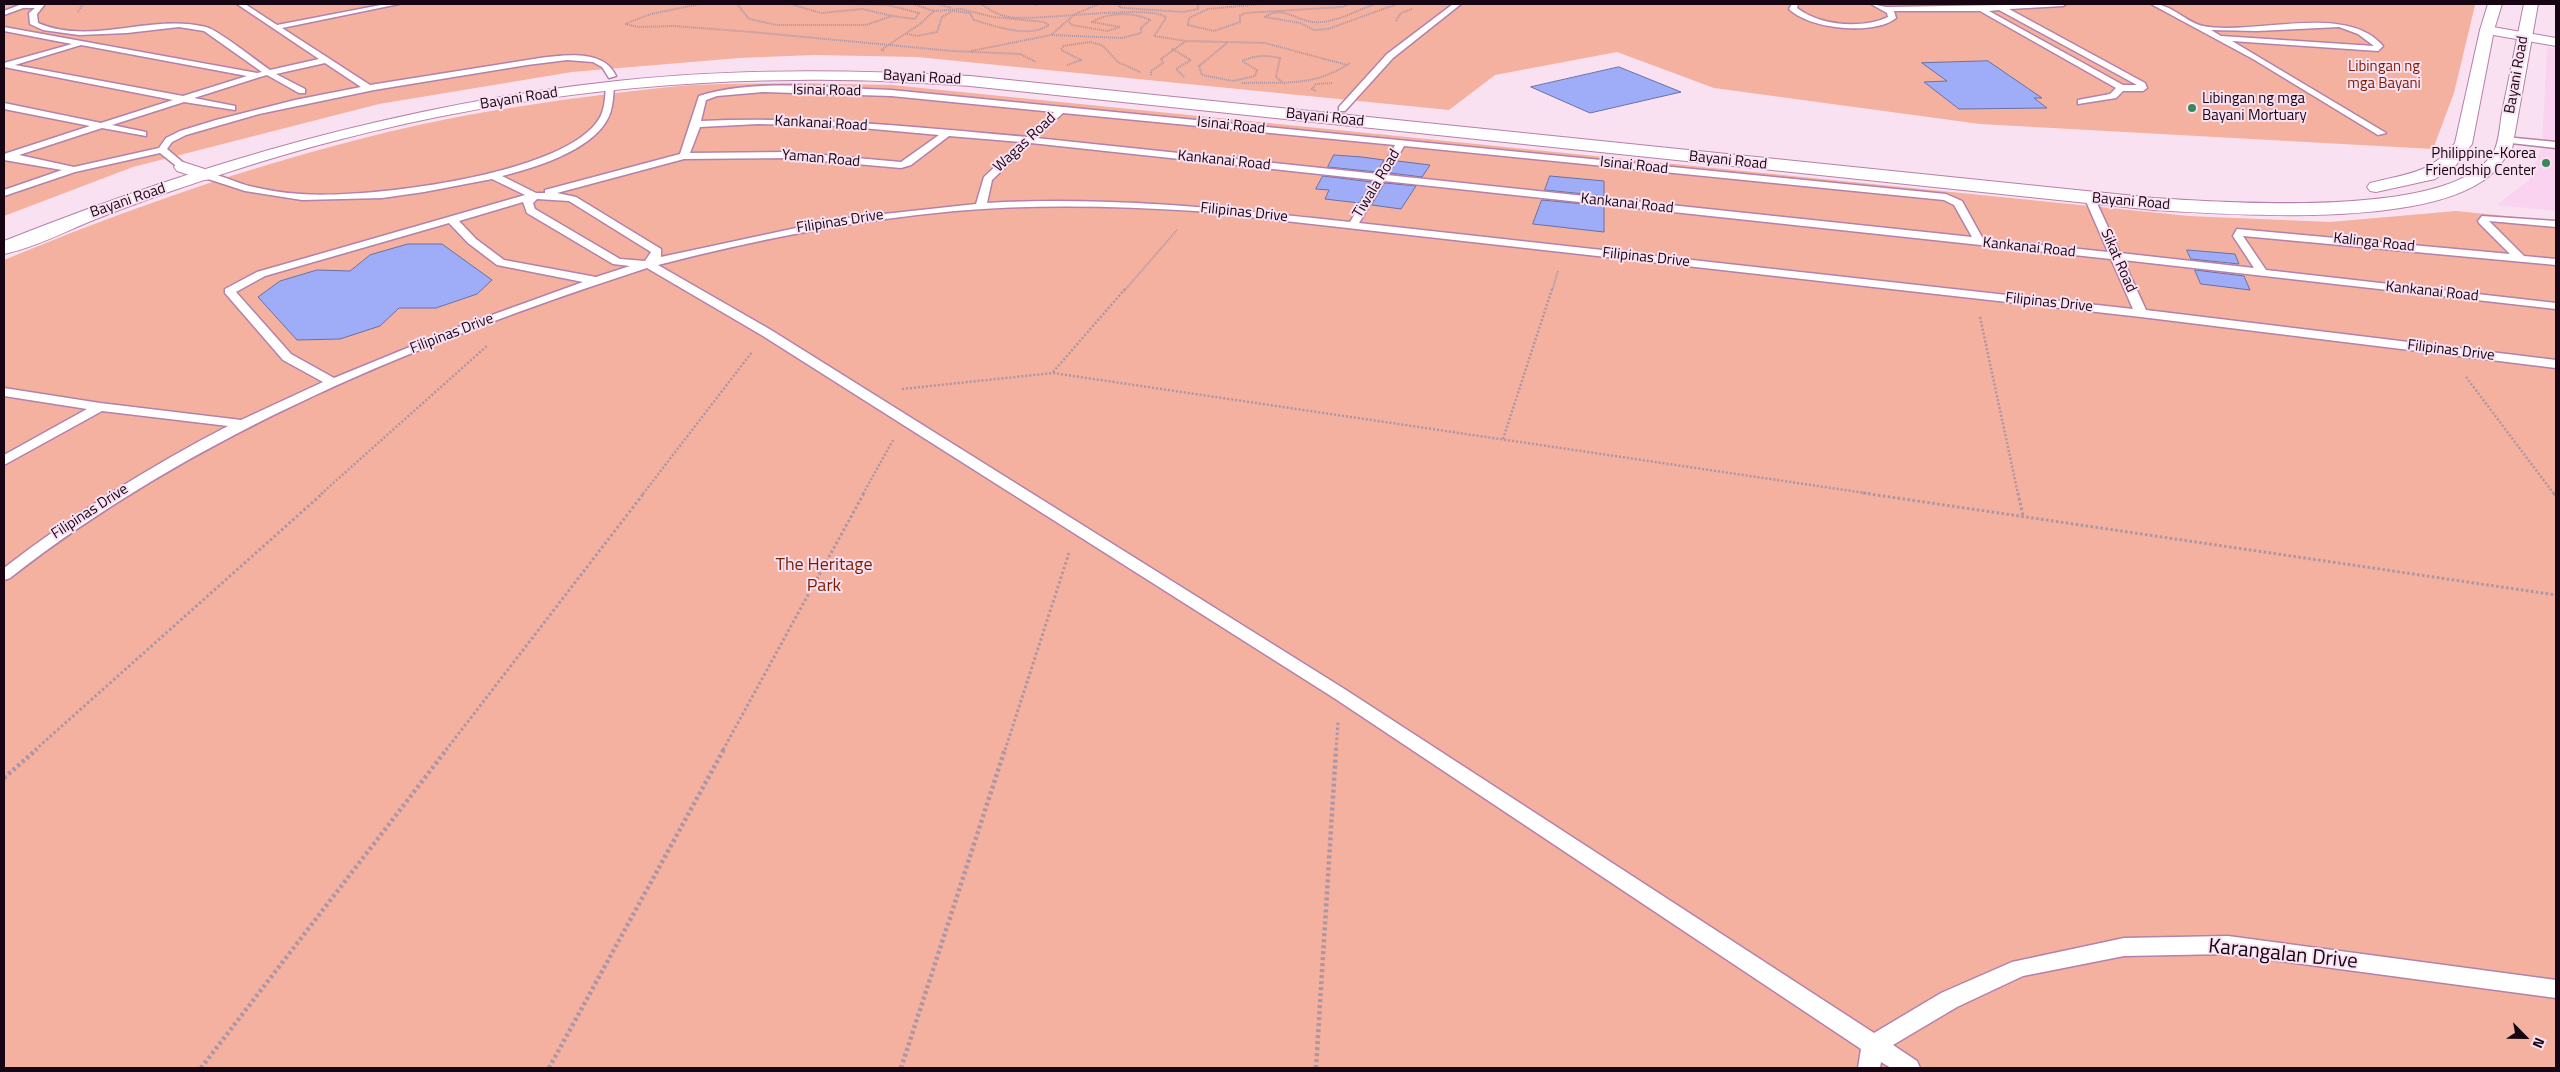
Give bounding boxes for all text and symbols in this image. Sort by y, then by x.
street label: Bayani Road [2501,35,2533,115]
park label: Libingan ng mga Bayani [2347,58,2421,93]
street label: Bayani Road [882,67,962,89]
street label: Isinai Road [793,81,861,101]
street label: Bayani Road [479,84,559,114]
place label: Libingan ng mga Bayani Mortuary [2202,90,2307,125]
marker: Libingan ng mga Bayani Mortuary [2186,102,2198,114]
street label: Bayani Road [1285,105,1365,131]
street label: Wagas Road [990,110,1060,176]
street label: Kankanai Road [774,113,868,135]
street label: Isinai Road [1196,113,1266,139]
place label: Philippine-Korea Friendship Center [2425,145,2536,180]
street label: Tiwala Road [1350,146,1404,222]
street label: Yaman Road [781,147,861,171]
street label: Kankanai Road [1177,147,1271,175]
street label: Bayani Road [1688,148,1768,174]
street label: Isinai Road [1599,153,1669,179]
marker: Philippine-Korea Friendship Center [2540,157,2552,169]
street label: Bayani Road [88,180,168,222]
street label: Kankanai Road [1580,190,1674,218]
street label: Bayani Road [2091,190,2171,214]
street label: Filipinas Drive [1199,199,1289,227]
street label: Filipinas Drive [795,206,885,238]
street label: Sikat Road [2096,227,2140,295]
street label: Kalinga Road [2332,230,2416,256]
street label: Kankanai Road [1982,234,2076,262]
street label: Filipinas Drive [1601,244,1691,272]
street label: Kankanai Road [2385,278,2479,306]
street label: Filipinas Drive [2004,289,2094,317]
street label: Filipinas Drive [408,310,496,358]
street label: Filipinas Drive [2406,337,2496,365]
street label: Filipinas Drive [48,481,132,543]
park label: The Heritage Park [775,555,873,598]
street label: Karangalan Drive [2207,935,2359,975]
north arrow [2500,1012,2550,1062]
text: N [2528,1034,2551,1052]

